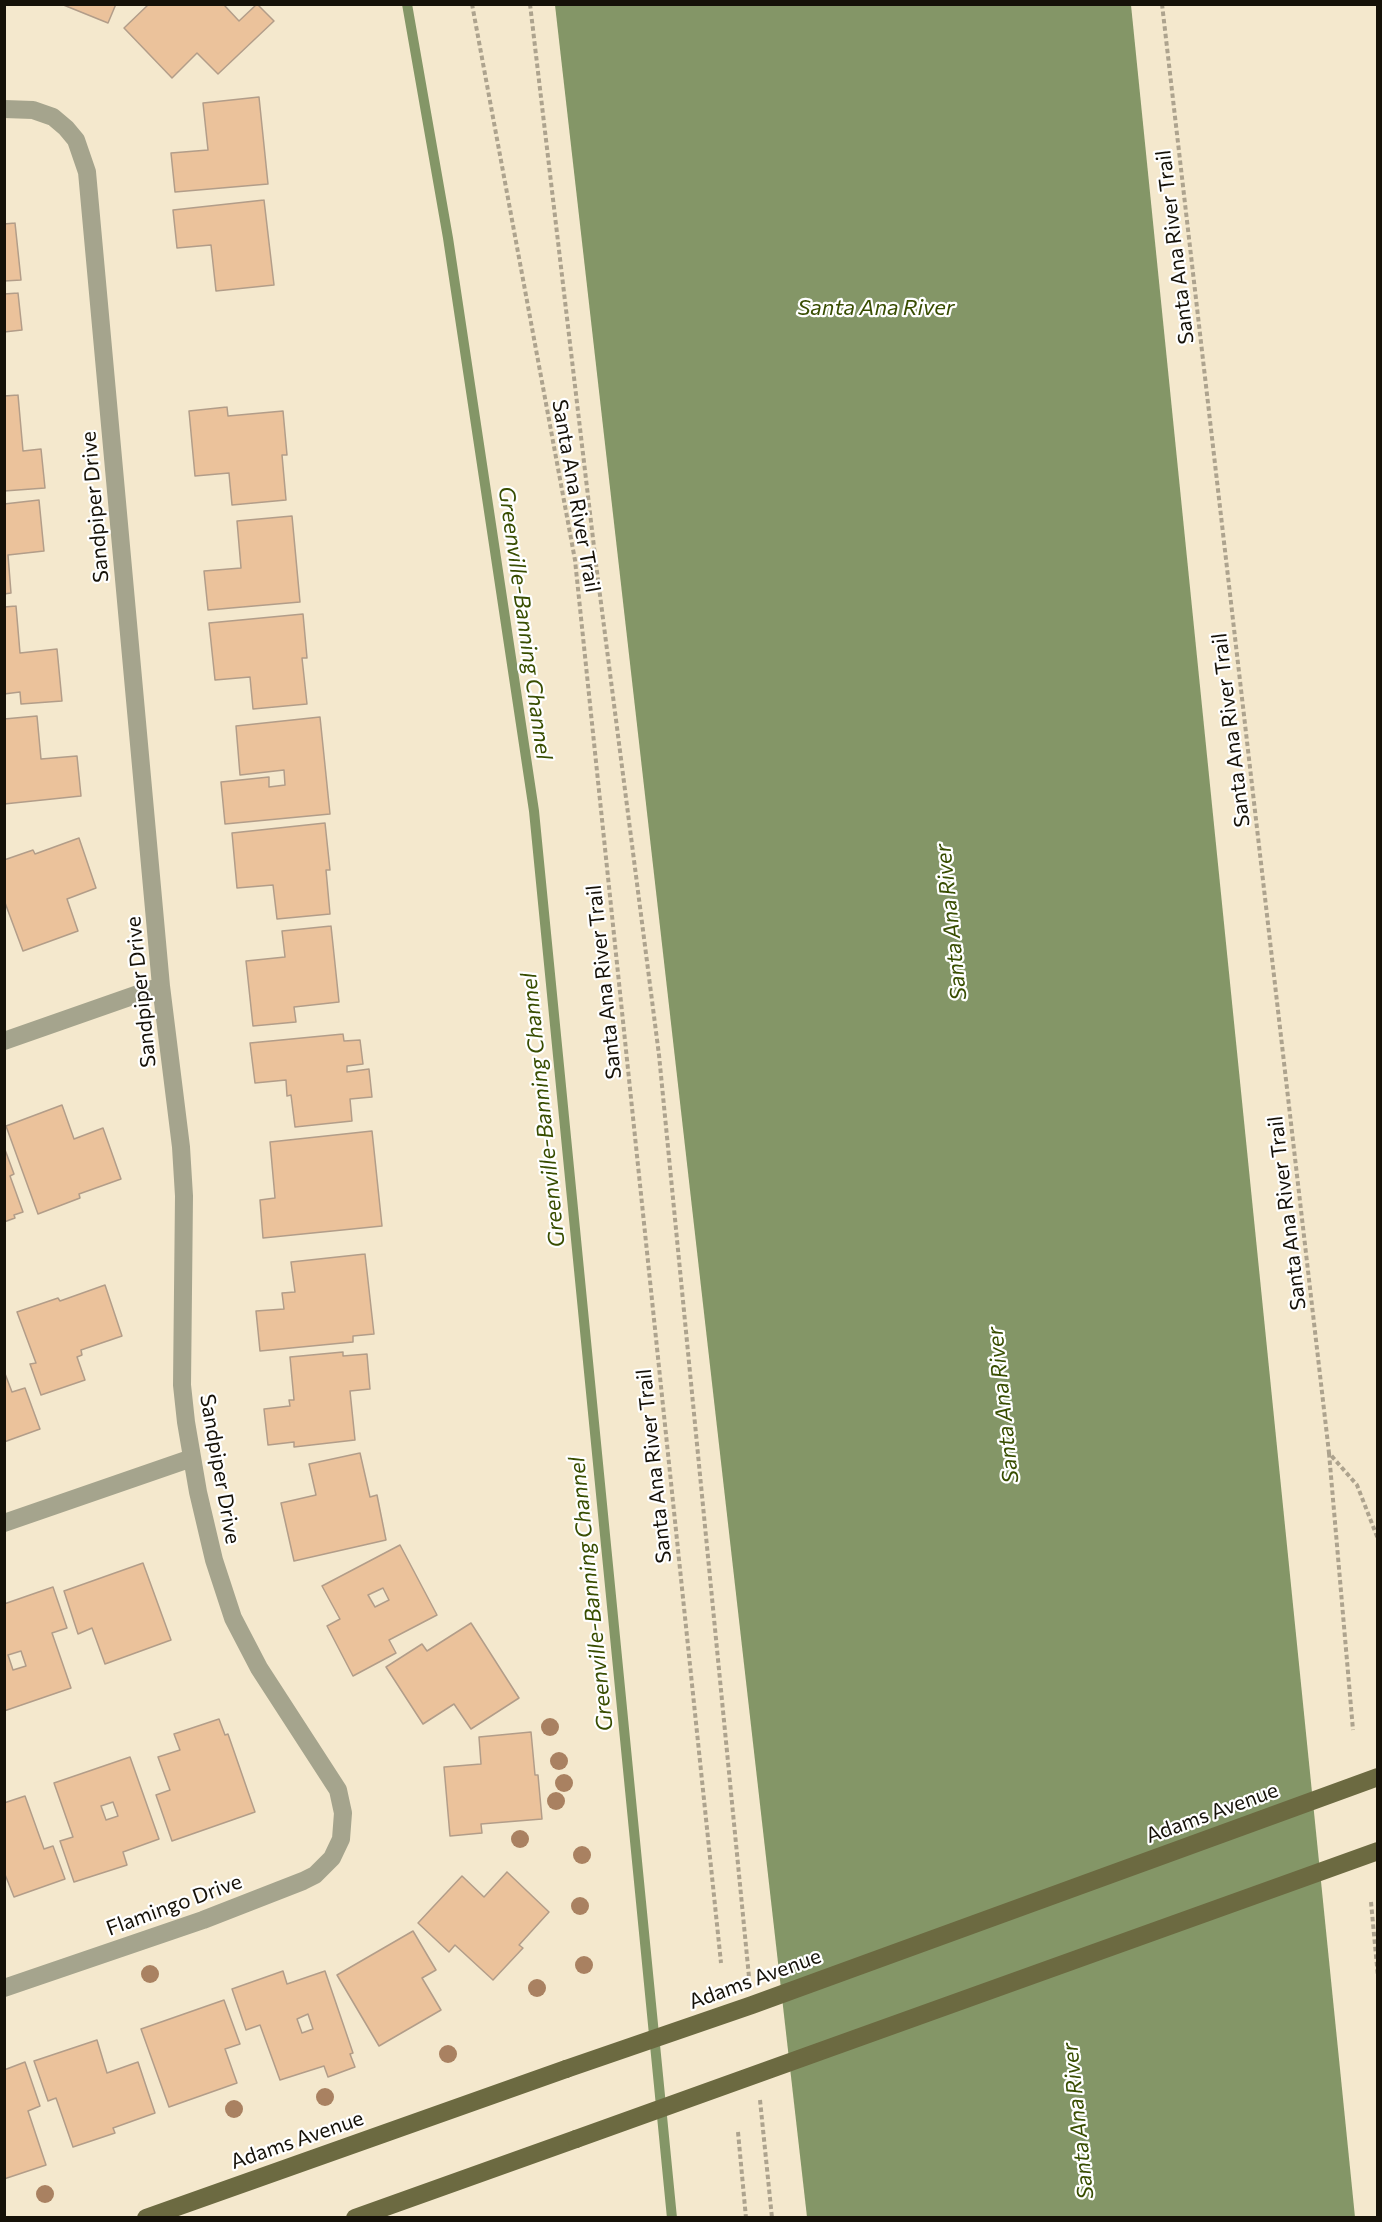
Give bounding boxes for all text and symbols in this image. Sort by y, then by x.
street label: Santa Ana River Trail [1151,148,1199,346]
water label: Santa Ana River [797,295,955,321]
street label: Santa Ana River Trail [547,398,605,594]
street label: Sandpiper Drive [76,430,114,584]
water label: Greenville-Banning Channel [493,485,557,761]
street label: Santa Ana River Trail [1207,631,1255,829]
water label: Santa Ana River [930,842,972,1002]
street label: Santa Ana River Trail [581,884,627,1080]
street label: Sandpiper Drive [121,915,161,1069]
water label: Greenville-Banning Channel [515,971,571,1249]
street label: Santa Ana River Trail [1263,1114,1311,1312]
water label: Santa Ana River [982,1325,1024,1485]
street label: Santa Ana River Trail [631,1368,677,1564]
street label: Sandpiper Drive [194,1392,246,1546]
water label: Greenville-Banning Channel [563,1455,619,1733]
street label: Adams Avenue [1142,1777,1282,1849]
street label: Flamingo Drive [103,1869,245,1941]
street label: Adams Avenue [685,1943,825,2015]
water label: Santa Ana River [1057,2041,1099,2201]
street label: Adams Avenue [227,2105,367,2175]

